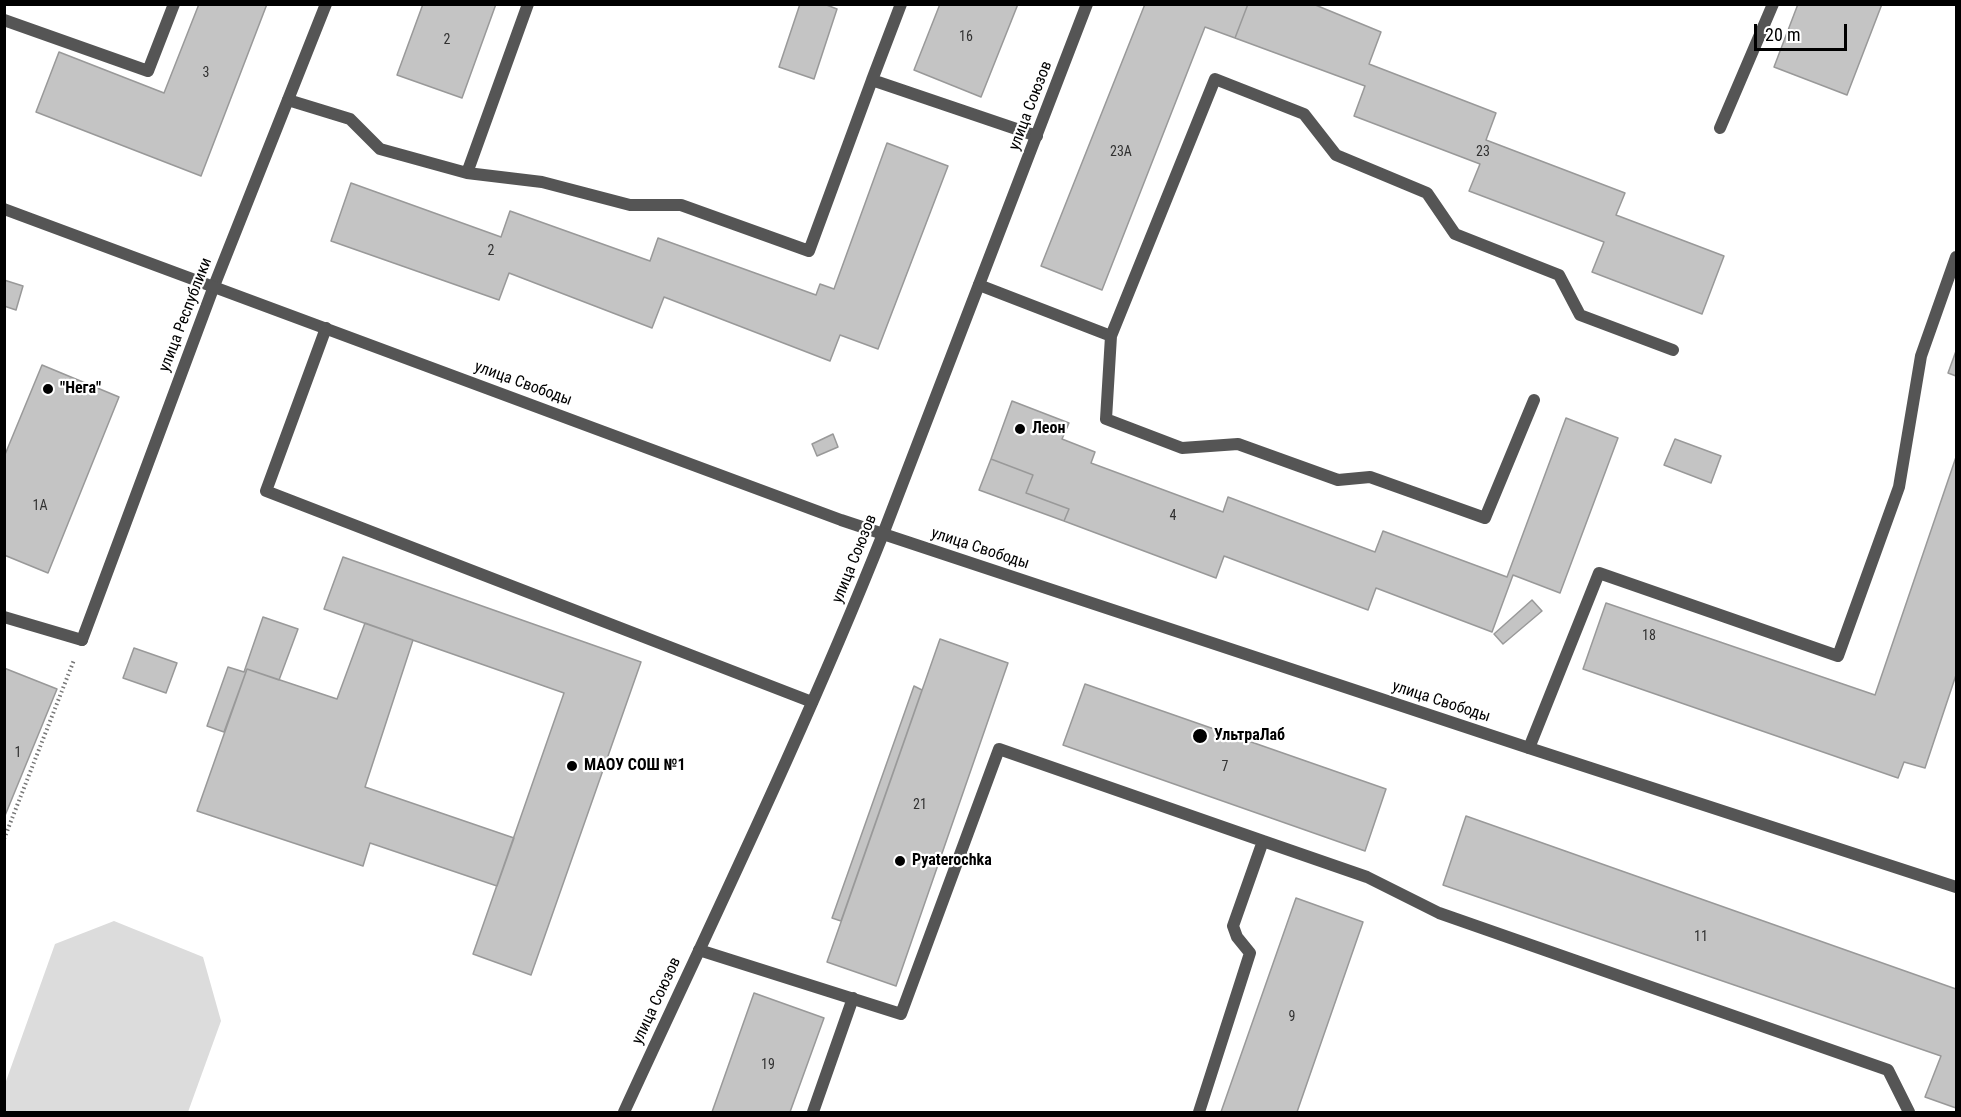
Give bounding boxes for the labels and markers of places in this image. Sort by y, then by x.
place label: "Нега" [60,379,101,399]
marker: "Нега" [41,382,55,396]
place label: Леон [1032,419,1065,439]
marker: Леон [1013,422,1027,436]
place label: УльтраЛаб [1214,726,1285,746]
marker: УльтраЛаб [1191,727,1209,745]
place label: МАОУ СОШ №1 [584,756,686,776]
marker: МАОУ СОШ №1 [565,759,579,773]
place label: Pyaterochka [912,851,992,871]
marker: Pyaterochka [893,854,907,868]

